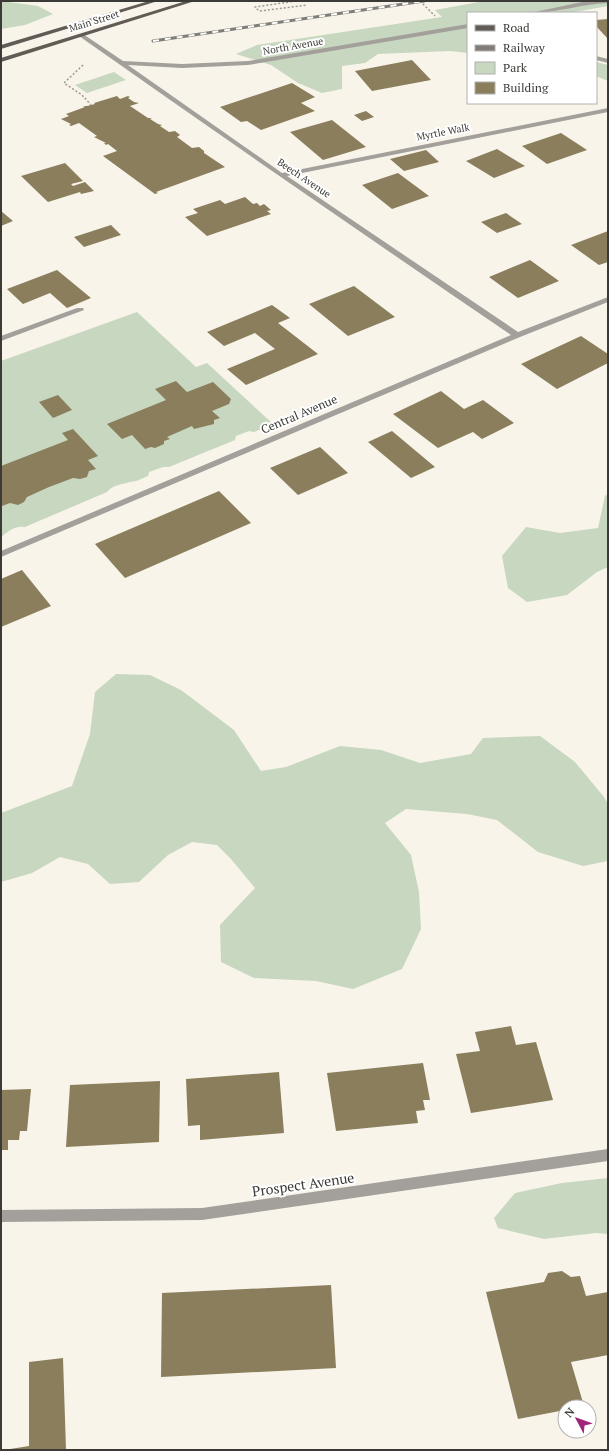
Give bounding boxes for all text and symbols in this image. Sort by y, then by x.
street label: Main Street [67,7,121,35]
legend [467,12,597,104]
text: Road [503,20,530,35]
street label: North Avenue [262,34,324,58]
text: Railway [503,40,546,55]
text: Park [503,60,528,75]
text: Building [503,80,549,95]
street label: Myrtle Walk [415,120,471,143]
street label: Beech Avenue [275,155,333,201]
street label: Central Avenue [259,391,339,437]
street label: Prospect Avenue [251,1167,355,1201]
north arrow [557,1399,597,1439]
text: N [561,1404,578,1420]

